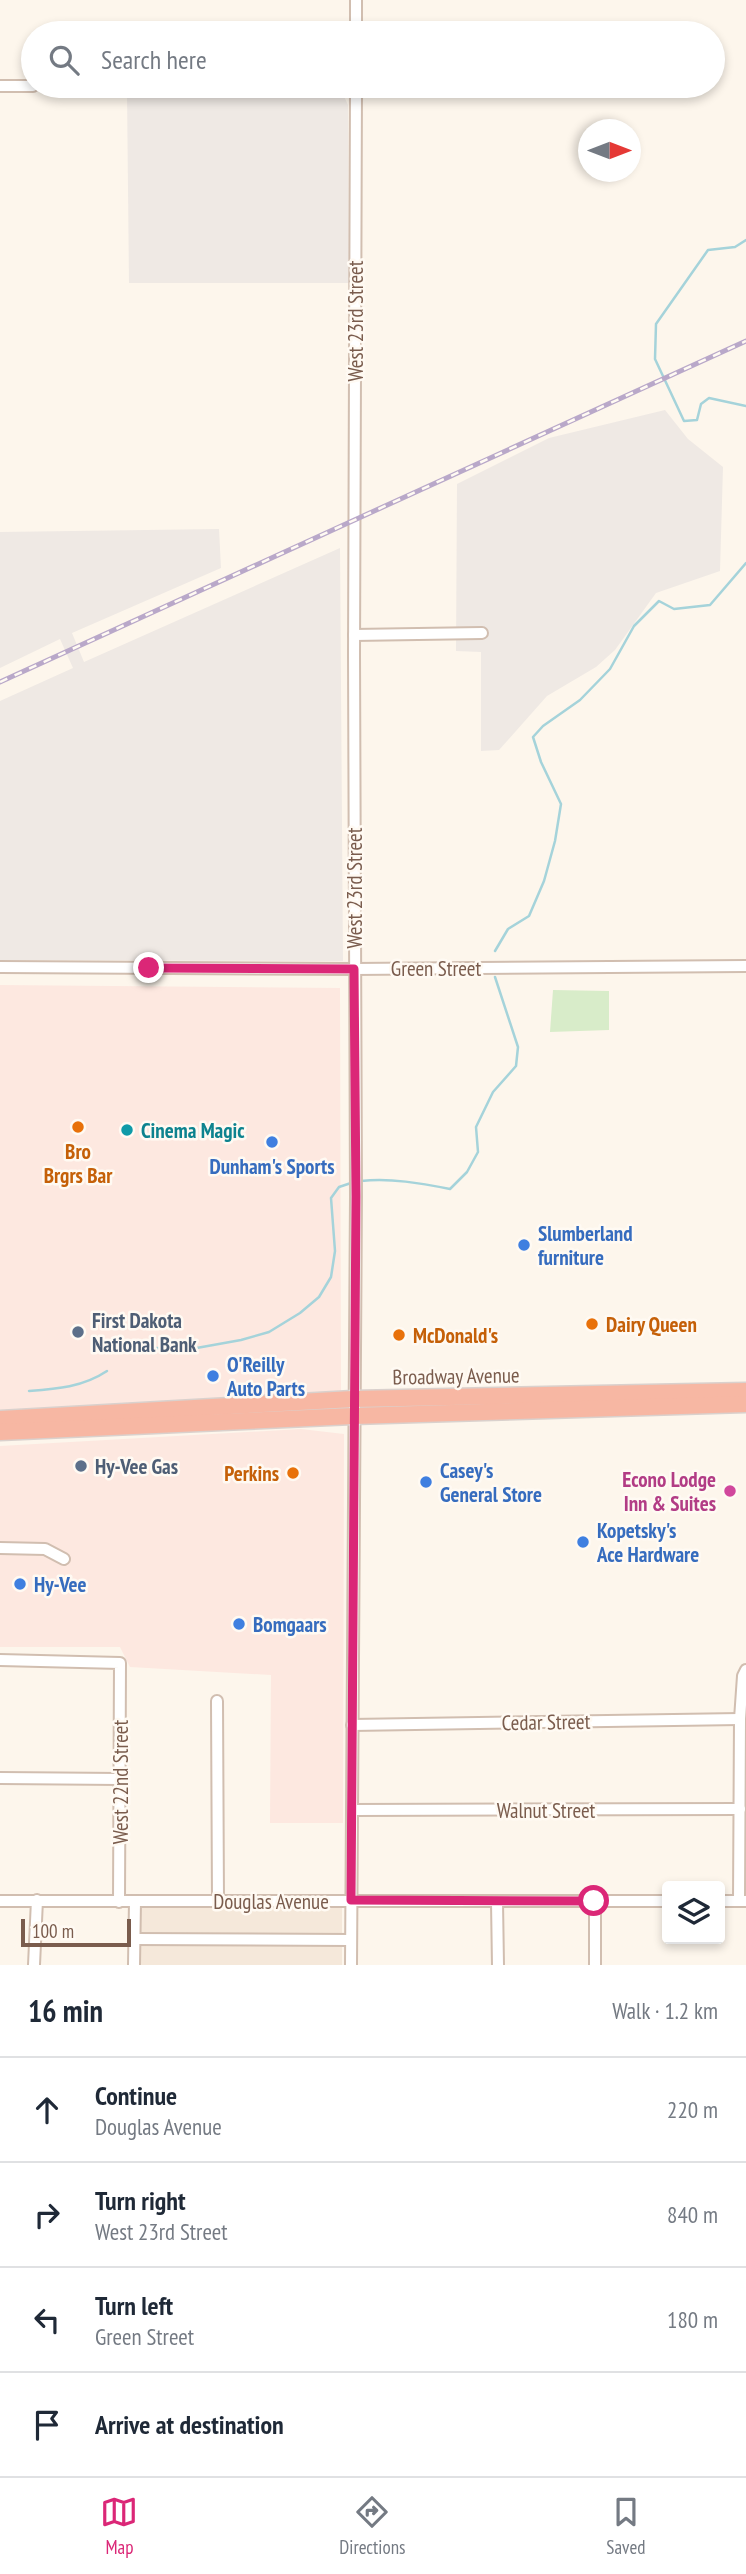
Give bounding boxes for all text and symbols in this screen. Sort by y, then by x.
search box [21,21,725,98]
icon: search [45,41,83,79]
text: Search here [101,43,207,76]
north arrow [578,119,641,182]
street label: West 23rd Street [342,260,369,382]
street label: West 23rd Street [341,827,368,949]
route end [133,952,164,983]
street label: Green Street [391,955,481,982]
place label: Cinema Magic [141,1117,245,1144]
marker: Bro Brgrs Bar [70,1119,86,1135]
marker: Cinema Magic [119,1122,135,1138]
marker: Dunham's Sports [264,1134,280,1150]
place label: Bro Brgrs Bar [44,1138,113,1189]
place label: Dunham's Sports [209,1153,335,1180]
place label: Slumberland furniture [538,1220,633,1271]
marker: Slumberland furniture [516,1237,532,1253]
place label: First Dakota National Bank [92,1307,197,1358]
place label: Dairy Queen [606,1311,697,1338]
marker: Dairy Queen [584,1316,600,1332]
place label: McDonald's [413,1322,498,1349]
marker: First Dakota National Bank [70,1324,86,1340]
marker: McDonald's [391,1327,407,1343]
place label: O'Reilly Auto Parts [226,1351,305,1402]
street label: Broadway Avenue [392,1361,520,1391]
marker: O'Reilly Auto Parts [205,1368,221,1384]
place label: Hy-Vee Gas [95,1453,178,1480]
place label: Casey's General Store [440,1457,542,1508]
marker: Hy-Vee Gas [73,1458,89,1474]
place label: Perkins [224,1460,279,1487]
marker: Perkins [285,1465,301,1481]
place label: Econo Lodge Inn & Suites [622,1466,716,1517]
marker: Casey's General Store [418,1474,434,1490]
marker: Econo Lodge Inn & Suites [722,1483,738,1499]
place label: Kopetsky's Ace Hardware [596,1517,699,1568]
marker: Kopetsky's Ace Hardware [575,1534,591,1550]
place label: Hy-Vee [34,1571,87,1598]
marker: Hy-Vee [12,1576,28,1592]
place label: Bomgaars [253,1611,327,1638]
marker: Bomgaars [231,1616,247,1632]
street label: Cedar Street [501,1708,591,1736]
street label: West 22nd Street [107,1720,134,1844]
street label: Walnut Street [497,1797,596,1824]
map controls [662,1881,725,1944]
button: layers [662,1881,725,1944]
route start [578,1885,609,1916]
street label: Douglas Avenue [213,1888,329,1915]
scale bar [21,1916,131,1948]
text: 100 m [32,1919,74,1943]
text: 16 min [28,1991,103,2030]
text: Walk · 1.2 km [612,1996,718,2025]
text: Continue [95,2079,177,2112]
icon: ahead [28,2091,66,2129]
text: 220 m [667,2095,718,2124]
text: Douglas Avenue [95,2112,222,2141]
text: Turn right [95,2184,186,2217]
icon: right [28,2196,66,2234]
text: 840 m [667,2200,718,2229]
text: West 23rd Street [95,2217,228,2246]
text: Turn left [95,2289,173,2322]
icon: left [28,2301,66,2339]
text: 180 m [667,2305,718,2334]
text: Green Street [95,2322,194,2351]
icon: arrive [28,2406,66,2444]
text: Arrive at destination [95,2408,284,2441]
tab: Map [100,2493,138,2559]
tab: Directions [339,2493,405,2559]
tab: Saved [606,2493,646,2559]

